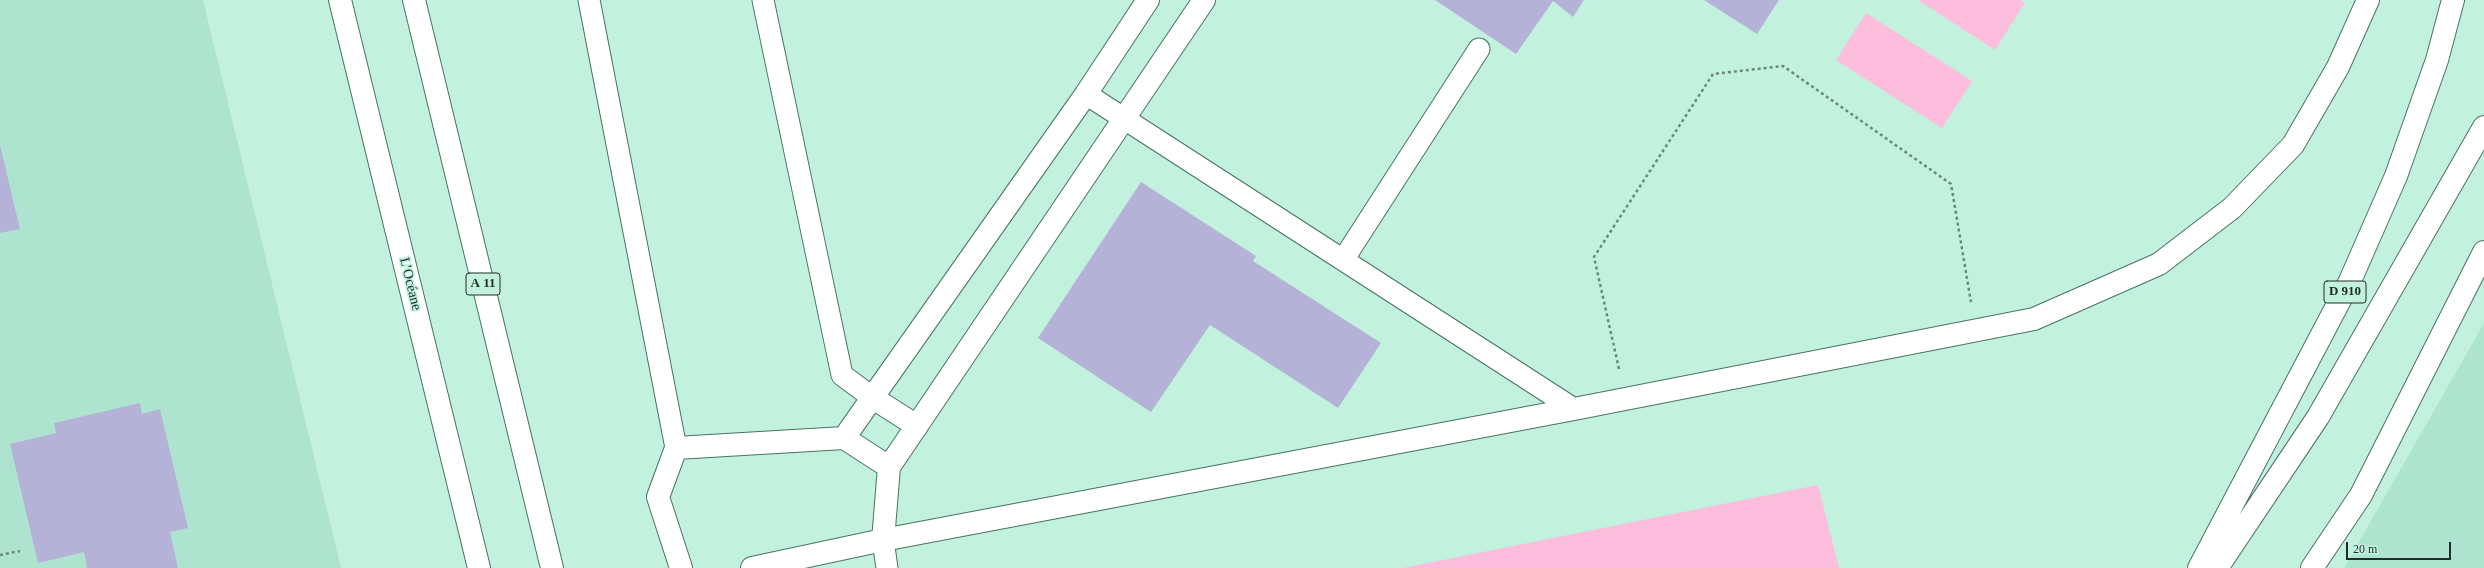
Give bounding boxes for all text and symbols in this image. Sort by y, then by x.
street label: L’Océane [395,256,425,312]
road number: A 11 [466,273,500,295]
road number: D 910 [2324,281,2366,303]
scale bar [2348,534,2453,560]
text: 20 m [2353,542,2377,556]

